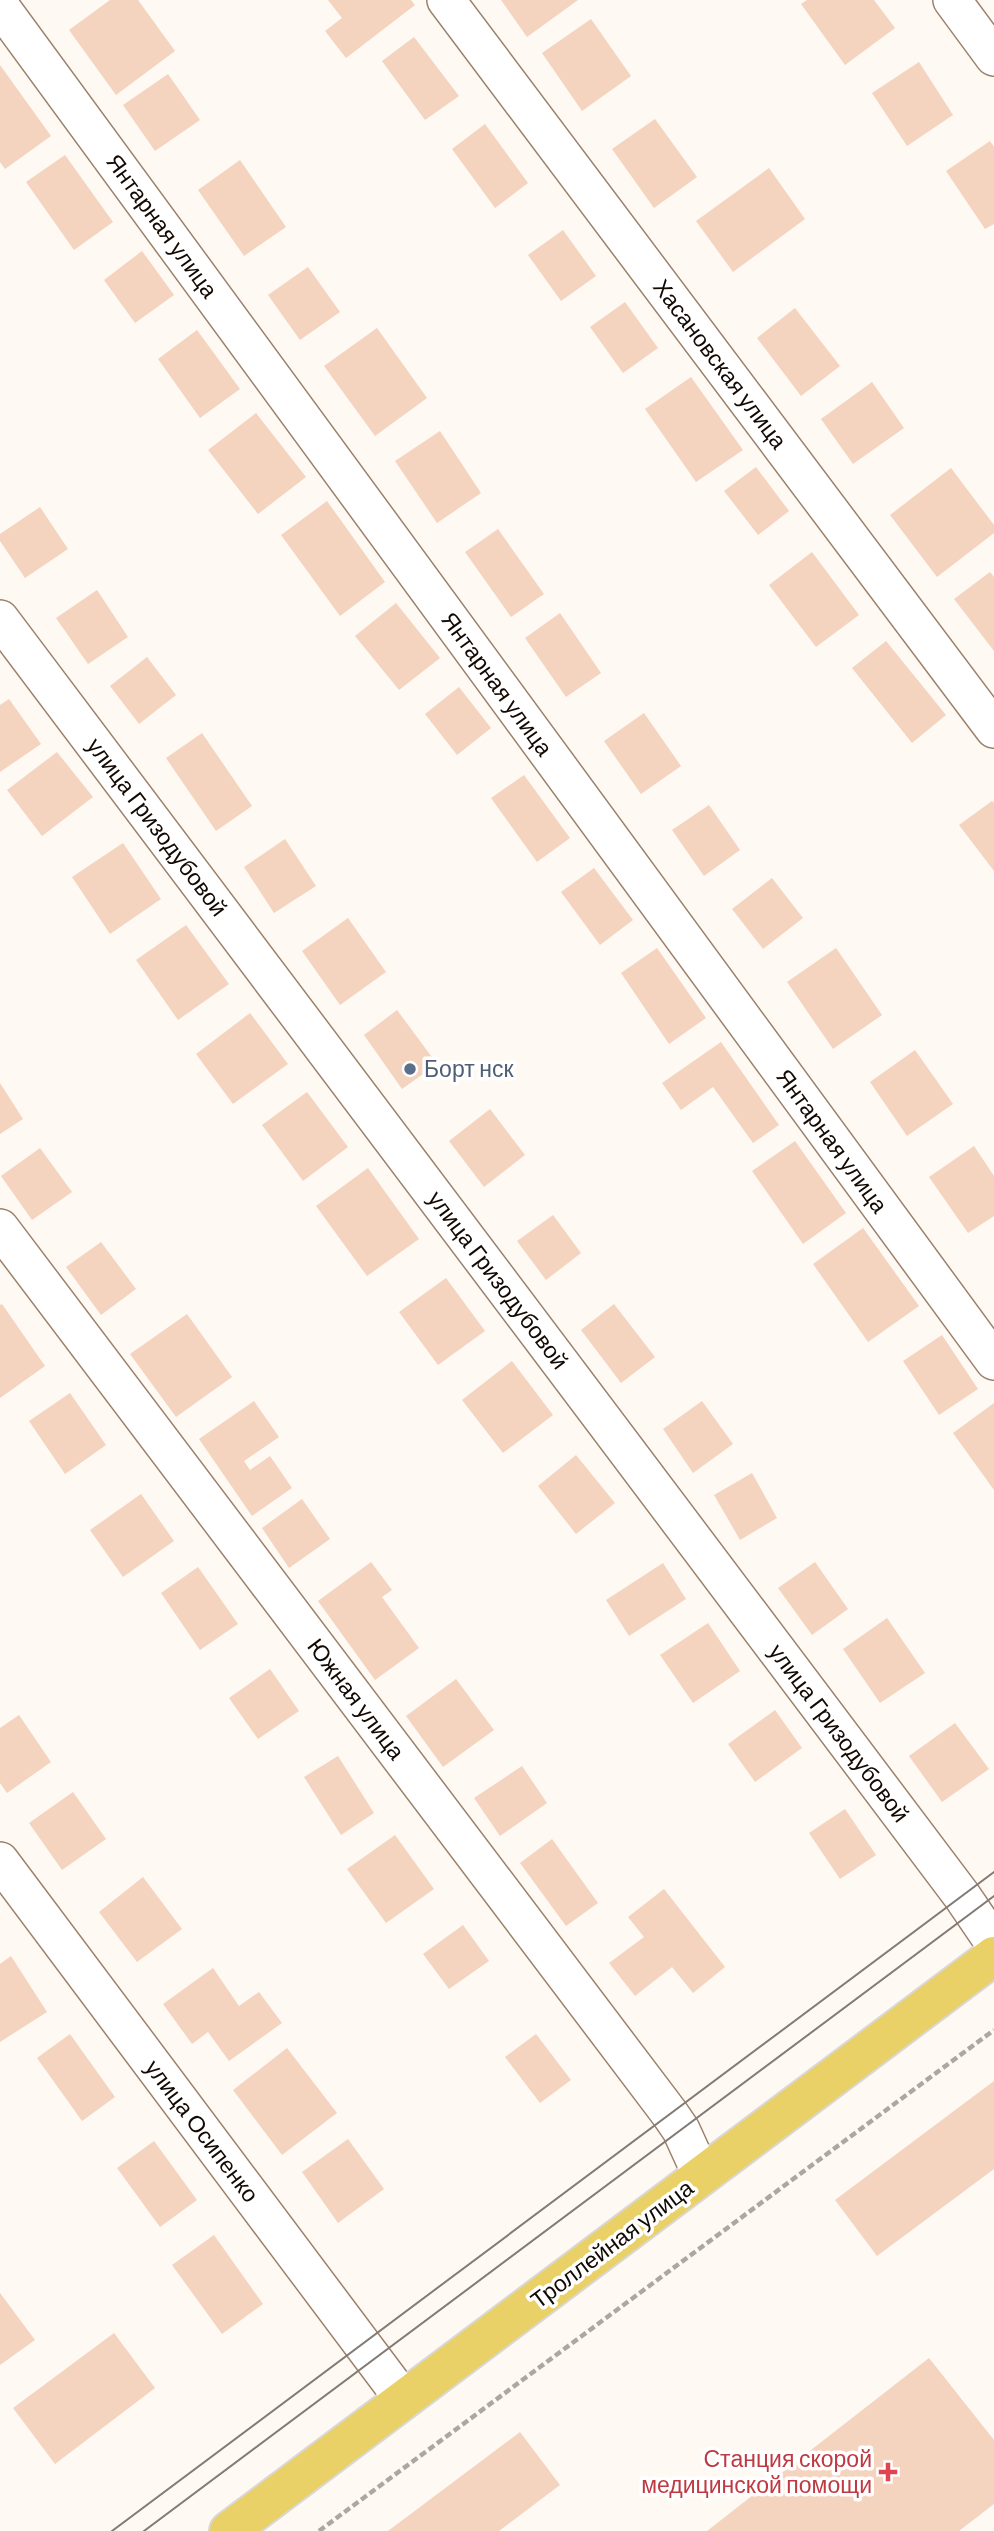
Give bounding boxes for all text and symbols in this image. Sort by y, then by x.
street label: Янтарная улица [101,148,224,303]
street label: Хасановская улица [648,273,794,454]
street label: Янтарная улица [436,606,559,761]
street label: улица Гризодубовой [82,732,234,921]
place label: Борт нск [424,1054,515,1082]
marker: Борт нск [402,1061,418,1077]
street label: Янтарная улица [771,1063,894,1218]
street label: улица Гризодубовой [423,1185,575,1374]
street label: Южная улица [302,1632,412,1765]
street label: улица Гризодубовой [764,1638,916,1827]
street label: улица Осипенко [140,2054,265,2207]
street label: Троллейная улица [525,2173,698,2313]
place label: Станция скорой медицинской помощи [641,2444,872,2498]
marker: Станция скорой медицинской помощи [878,2462,898,2482]

